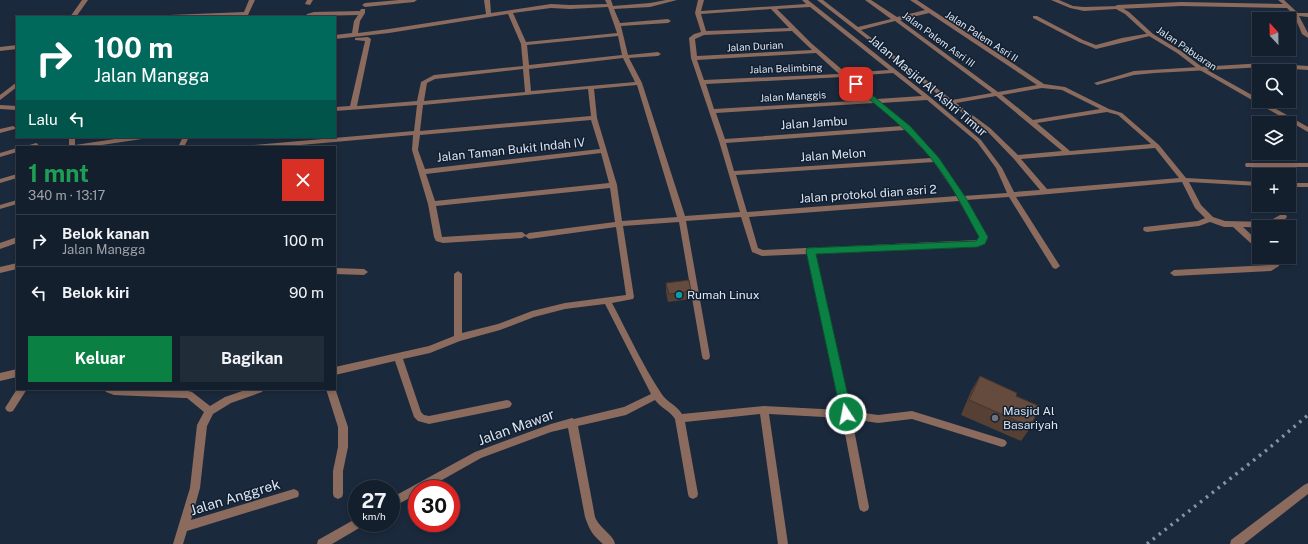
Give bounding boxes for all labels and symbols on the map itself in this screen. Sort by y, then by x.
street label: Jalan Palem Asri II [944,8,1020,64]
street label: Jalan Palem Asri III [900,9,978,69]
north arrow [1252,12,1296,56]
street label: Jalan Pabuaran [1155,23,1220,73]
street label: Jalan Masjid Al Ashri Timur [866,32,990,140]
street label: Jalan Durian [726,39,784,53]
street label: Jalan Belimbing [749,61,823,75]
pin [839,67,873,101]
street label: Jalan Manggis [760,88,826,104]
street label: Jalan Jambu [780,114,848,132]
street label: Jalan Taman Bukit Indah IV [436,135,586,165]
street label: Jalan Melon [800,146,866,164]
street label: Jalan protokol dian asri 2 [799,182,937,206]
place label: Rumah Linux [687,288,760,302]
marker: Rumah Linux [674,290,684,300]
position arrow [825,393,867,435]
place label: Masjid Al Basariyah [1003,404,1058,432]
street label: Jalan Mawar [475,406,557,448]
marker: Masjid Al Basariyah [990,413,1000,423]
street label: Jalan Anggrek [188,476,282,518]
speed limit sign: 30 [408,480,460,532]

